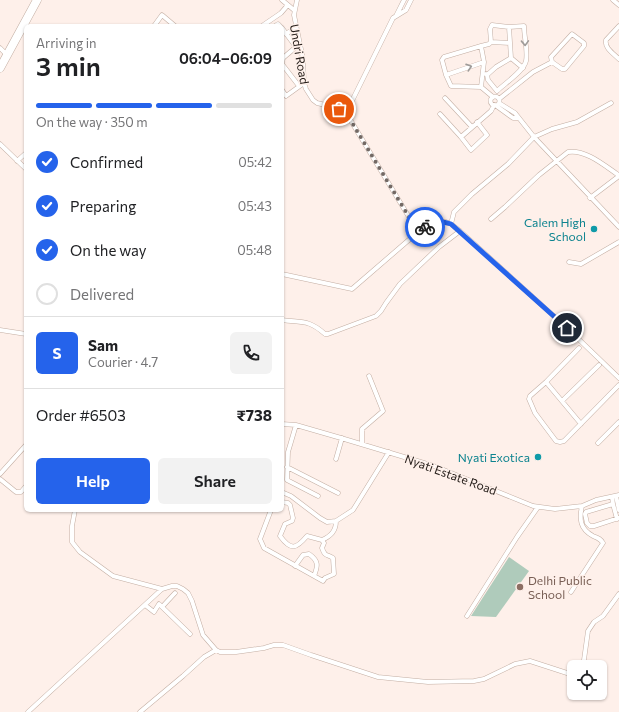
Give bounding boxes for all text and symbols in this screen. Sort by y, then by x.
street label: Undri Road [288,23,312,85]
text: Arriving in [36,35,96,51]
one-way arrow [521,40,530,46]
text: 06:04–06:09 [179,49,272,67]
text: 3 min [36,50,101,81]
one-way arrow [466,63,473,72]
pin [322,92,356,126]
icon: bag [328,98,350,120]
text: On the way · 350 m [36,114,148,130]
icon: check [36,151,58,173]
text: Confirmed [70,153,143,171]
text: 05:42 [238,154,272,170]
icon: check [36,195,58,217]
text: Preparing [70,197,136,215]
text: 05:43 [238,198,272,214]
courier [405,207,445,247]
place label: Calem High School [524,215,586,243]
icon: bike [414,216,436,238]
marker: Calem High School [589,224,599,234]
icon: check [36,239,58,261]
text: On the way [70,241,147,259]
text: 05:48 [237,242,272,258]
text: Delivered [70,285,134,303]
pin [550,311,584,345]
icon: home [556,317,578,339]
button: phone [230,332,272,374]
text: Sam [88,336,118,354]
text: S [52,344,62,362]
text: Courier · 4.7 [88,354,158,370]
text: Order #6503 [36,406,126,424]
text: ₹738 [236,406,272,424]
place label: Nyati Exotica [458,450,530,464]
street label: Nyati Estate Road [403,451,499,497]
marker: Nyati Exotica [533,452,543,462]
button: Help [36,458,150,504]
button: Share [158,458,272,504]
place label: Delhi Public School [528,573,592,601]
marker: Delhi Public School [515,582,525,592]
map controls [567,660,607,700]
button: locate [567,660,607,700]

